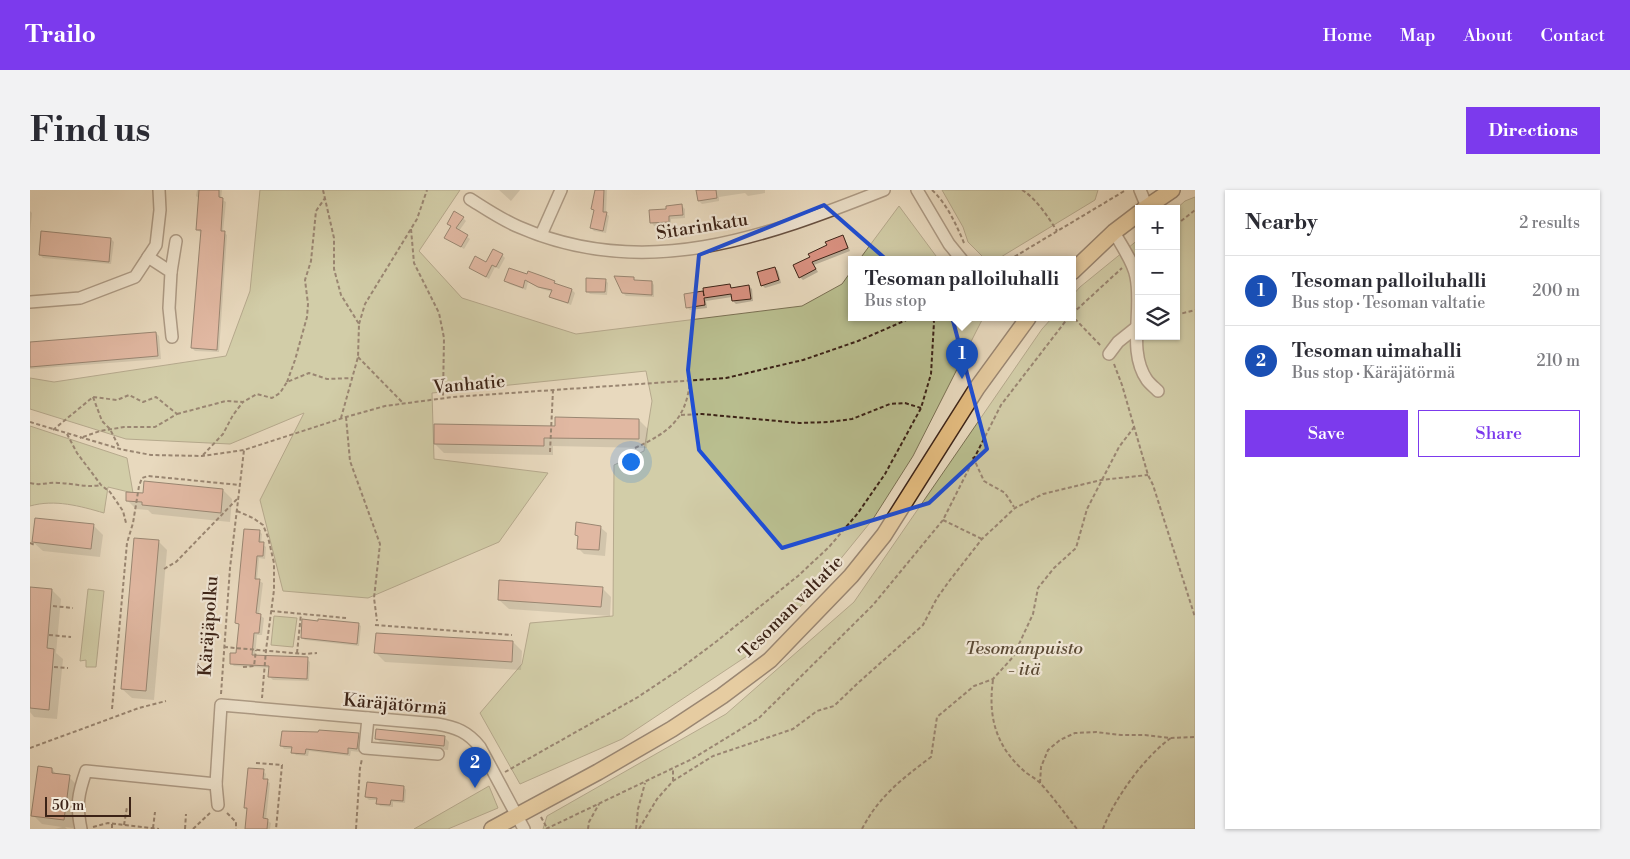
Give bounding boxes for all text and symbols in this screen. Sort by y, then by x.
text: Trailo [25,20,96,50]
text: Home [1323,24,1372,47]
text: Map [1400,24,1436,47]
text: About [1464,24,1513,47]
text: Contact [1541,24,1605,47]
button: Directions [1466,107,1600,154]
text: Find us [30,109,150,152]
map controls [1135,205,1180,340]
button: + [1135,205,1180,250]
street label: Sitarinkatu [655,208,750,245]
text: Nearby [1245,210,1318,236]
text: 2 results [1519,213,1580,233]
button: − [1135,250,1180,295]
popup [848,256,1076,321]
text: Tesoman palloiluhalli [865,267,1059,291]
text: Tesoman palloiluhalli [1292,269,1486,293]
text: 1 [1257,281,1265,301]
text: 200 m [1532,281,1580,301]
text: Bus stop [865,291,926,311]
text: Bus stop · Tesoman valtatie [1292,293,1485,313]
button: layers [1135,295,1180,340]
pin: 1 [946,338,978,379]
text: Tesoman uimahalli [1292,339,1462,363]
text: 2 [1256,351,1266,371]
text: 210 m [1536,351,1580,371]
text: Bus stop · Käräjätörmä [1292,363,1455,383]
street label: Vanhatie [431,370,506,399]
button: Save [1245,410,1408,457]
button: Share [1418,410,1580,457]
your location [618,449,644,475]
street label: Tesoman valtatie [734,550,848,664]
street label: Käräjäpolku [194,574,224,677]
park label: Tesomanpuisto - itä [965,637,1083,681]
street label: Käräjätörmä [342,689,449,721]
pin: 2 [459,747,491,788]
scale bar [45,794,131,817]
text: 50 m [52,797,84,815]

